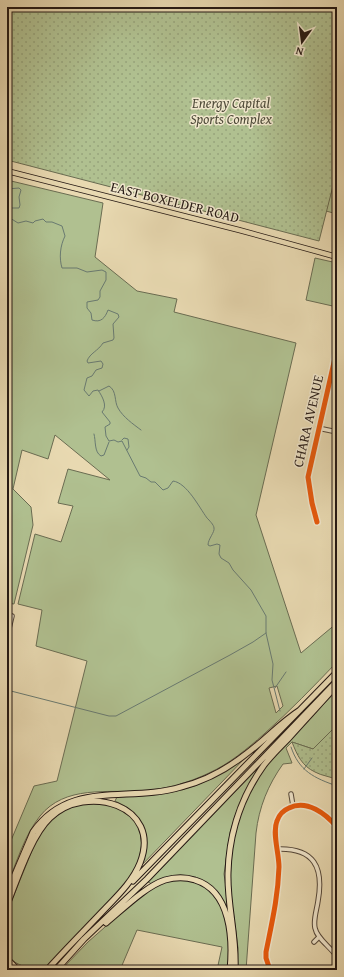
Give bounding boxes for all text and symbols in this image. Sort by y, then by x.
north arrow [282,22,322,62]
text: N [293,43,305,60]
park label: Energy Capital Sports Complex [190,93,273,129]
street label: EAST BOXELDER ROAD [109,176,241,228]
street label: CHARA AVENUE [288,373,328,469]

